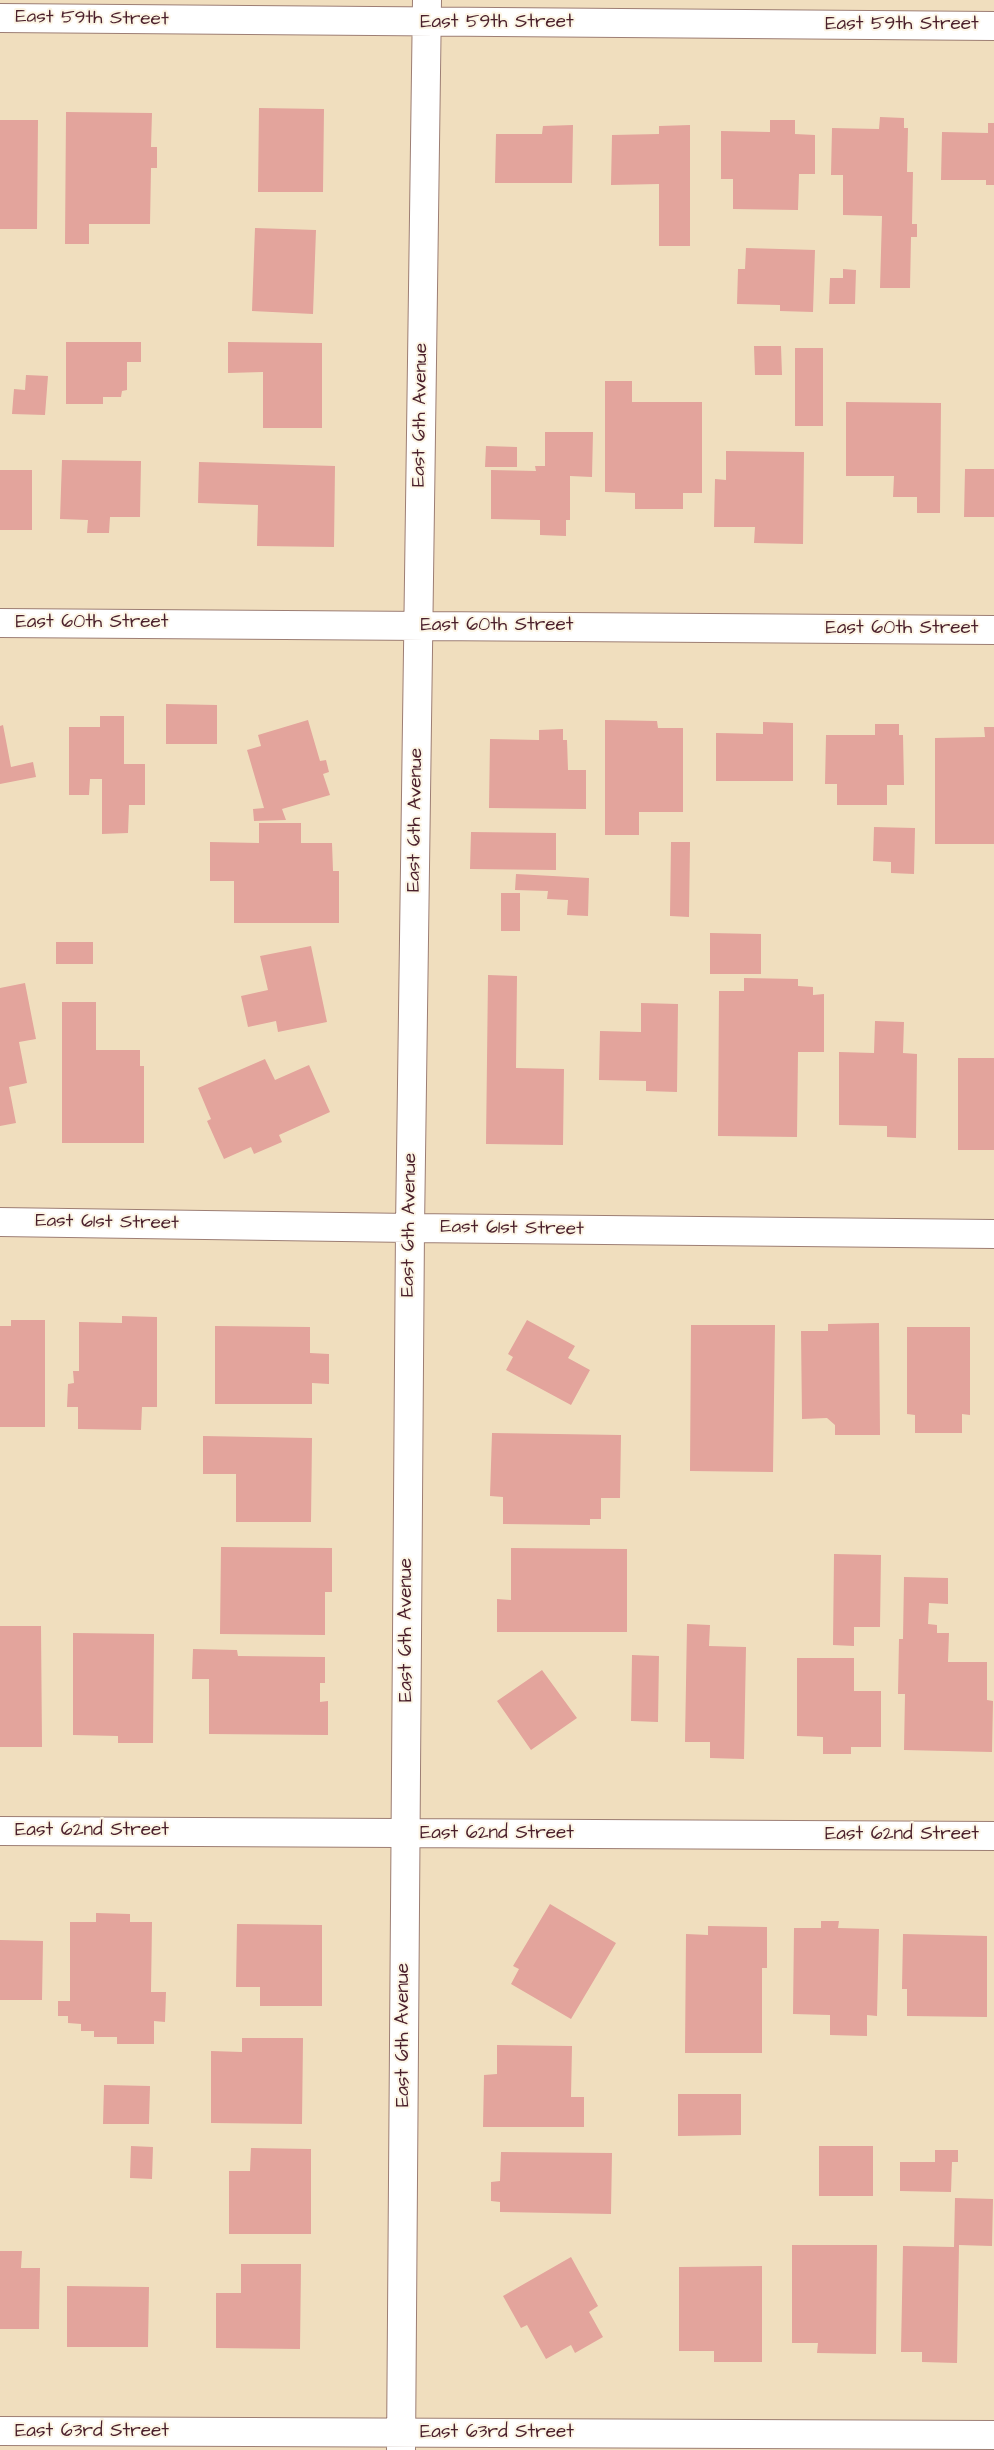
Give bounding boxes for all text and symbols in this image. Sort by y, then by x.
street label: East 59th Street [15,6,169,32]
street label: East 59th Street [420,12,574,34]
street label: East 59th Street [825,14,979,36]
street label: East 6th Avenue [408,343,434,487]
street label: East 60th Street [16,612,168,634]
street label: East 60th Street [421,615,573,637]
street label: East 60th Street [826,618,978,640]
street label: East 6th Avenue [403,748,429,892]
street label: East 6th Avenue [397,1153,423,1297]
street label: East 61st Street [35,1210,179,1236]
street label: East 61st Street [440,1216,584,1242]
street label: East 6th Avenue [396,1558,418,1702]
street label: East 62nd Street [15,1820,169,1842]
street label: East 62nd Street [420,1823,574,1845]
street label: East 62nd Street [825,1824,979,1846]
street label: East 6th Avenue [393,1963,415,2107]
street label: East 63rd Street [15,2421,169,2443]
street label: East 63rd Street [420,2422,574,2444]

